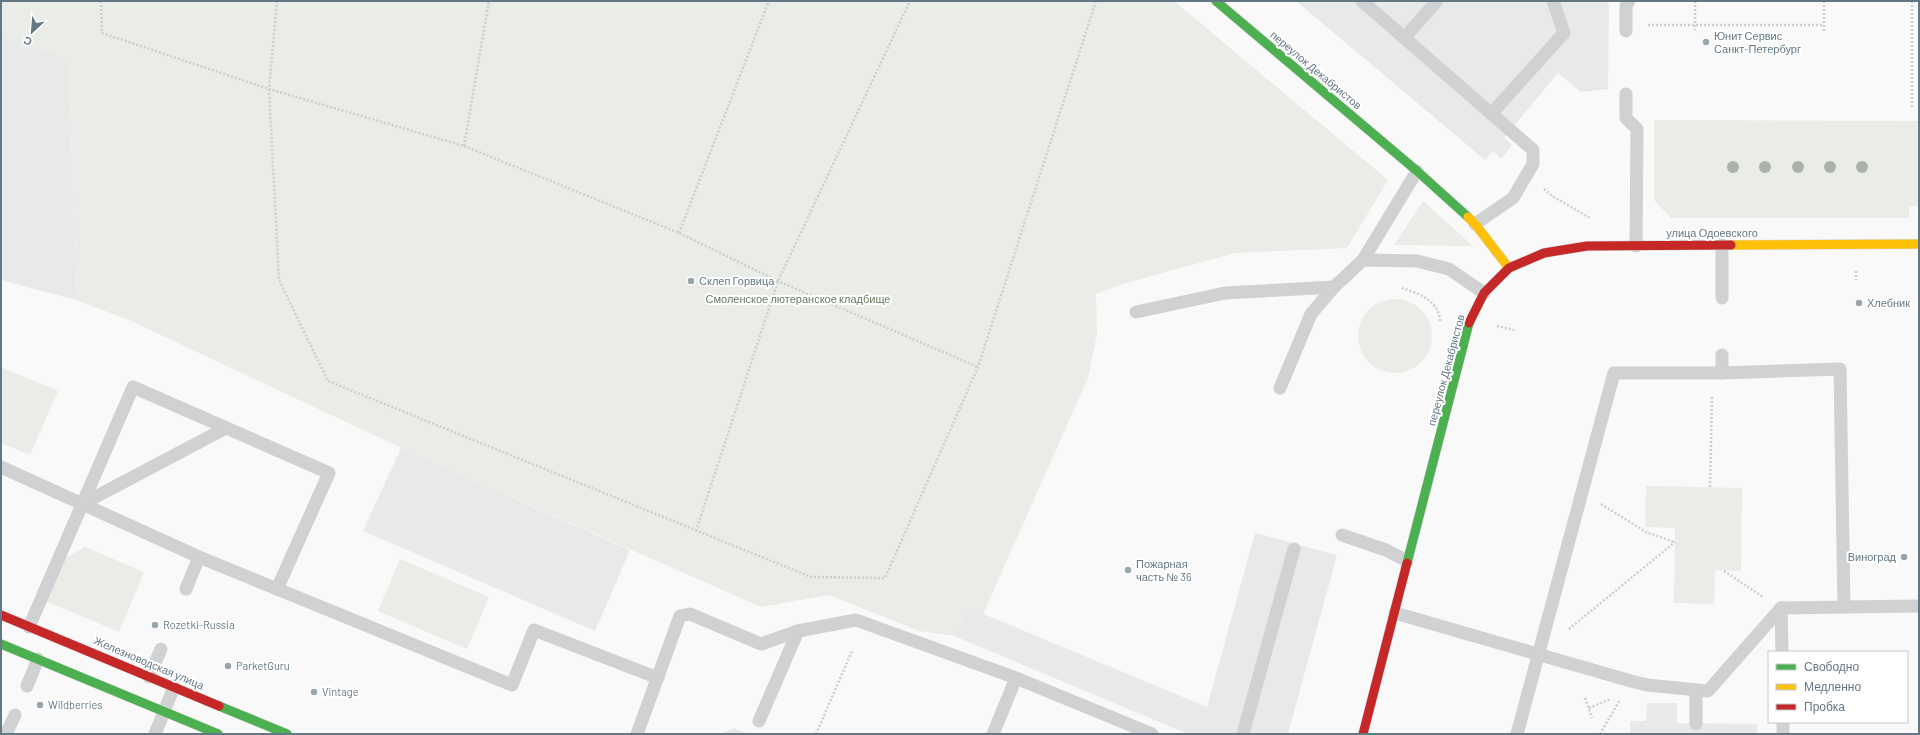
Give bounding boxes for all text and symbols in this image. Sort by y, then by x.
north arrow [12,12,52,52]
street label: переулок Декабристов [1268,28,1365,112]
place label: Юнит Сервис Санкт-Петербург [1714,29,1801,55]
text: С [21,34,34,49]
marker: Юнит Сервис Санкт-Петербург [1701,37,1711,47]
street label: улица Одоевского [1666,226,1758,239]
place label: Склеп Горвица [699,274,775,287]
marker: Склеп Горвица [686,276,696,286]
park label: Смоленское лютеранское кладбище [706,292,890,305]
place label: Хлебник [1867,296,1910,309]
marker: Хлебник [1854,298,1864,308]
street label: переулок Декабристов [1424,313,1467,427]
place label: Виноград [1848,550,1897,563]
marker: Виноград [1899,552,1909,562]
place label: Пожарная часть № 36 [1136,557,1192,583]
marker: Пожарная часть № 36 [1123,565,1133,575]
place label: Rozetki-Russia [163,618,235,631]
marker: Rozetki-Russia [150,620,160,630]
street label: Железноводская улица [92,633,207,692]
legend [1768,651,1908,723]
place label: ParketGuru [236,659,290,672]
text: Свободно [1804,659,1859,674]
marker: ParketGuru [223,661,233,671]
text: Медленно [1804,679,1861,694]
place label: Vintage [322,685,359,698]
marker: Vintage [309,687,319,697]
place label: Wildberries [48,698,103,711]
text: Пробка [1804,699,1845,714]
marker: Wildberries [35,700,45,710]

